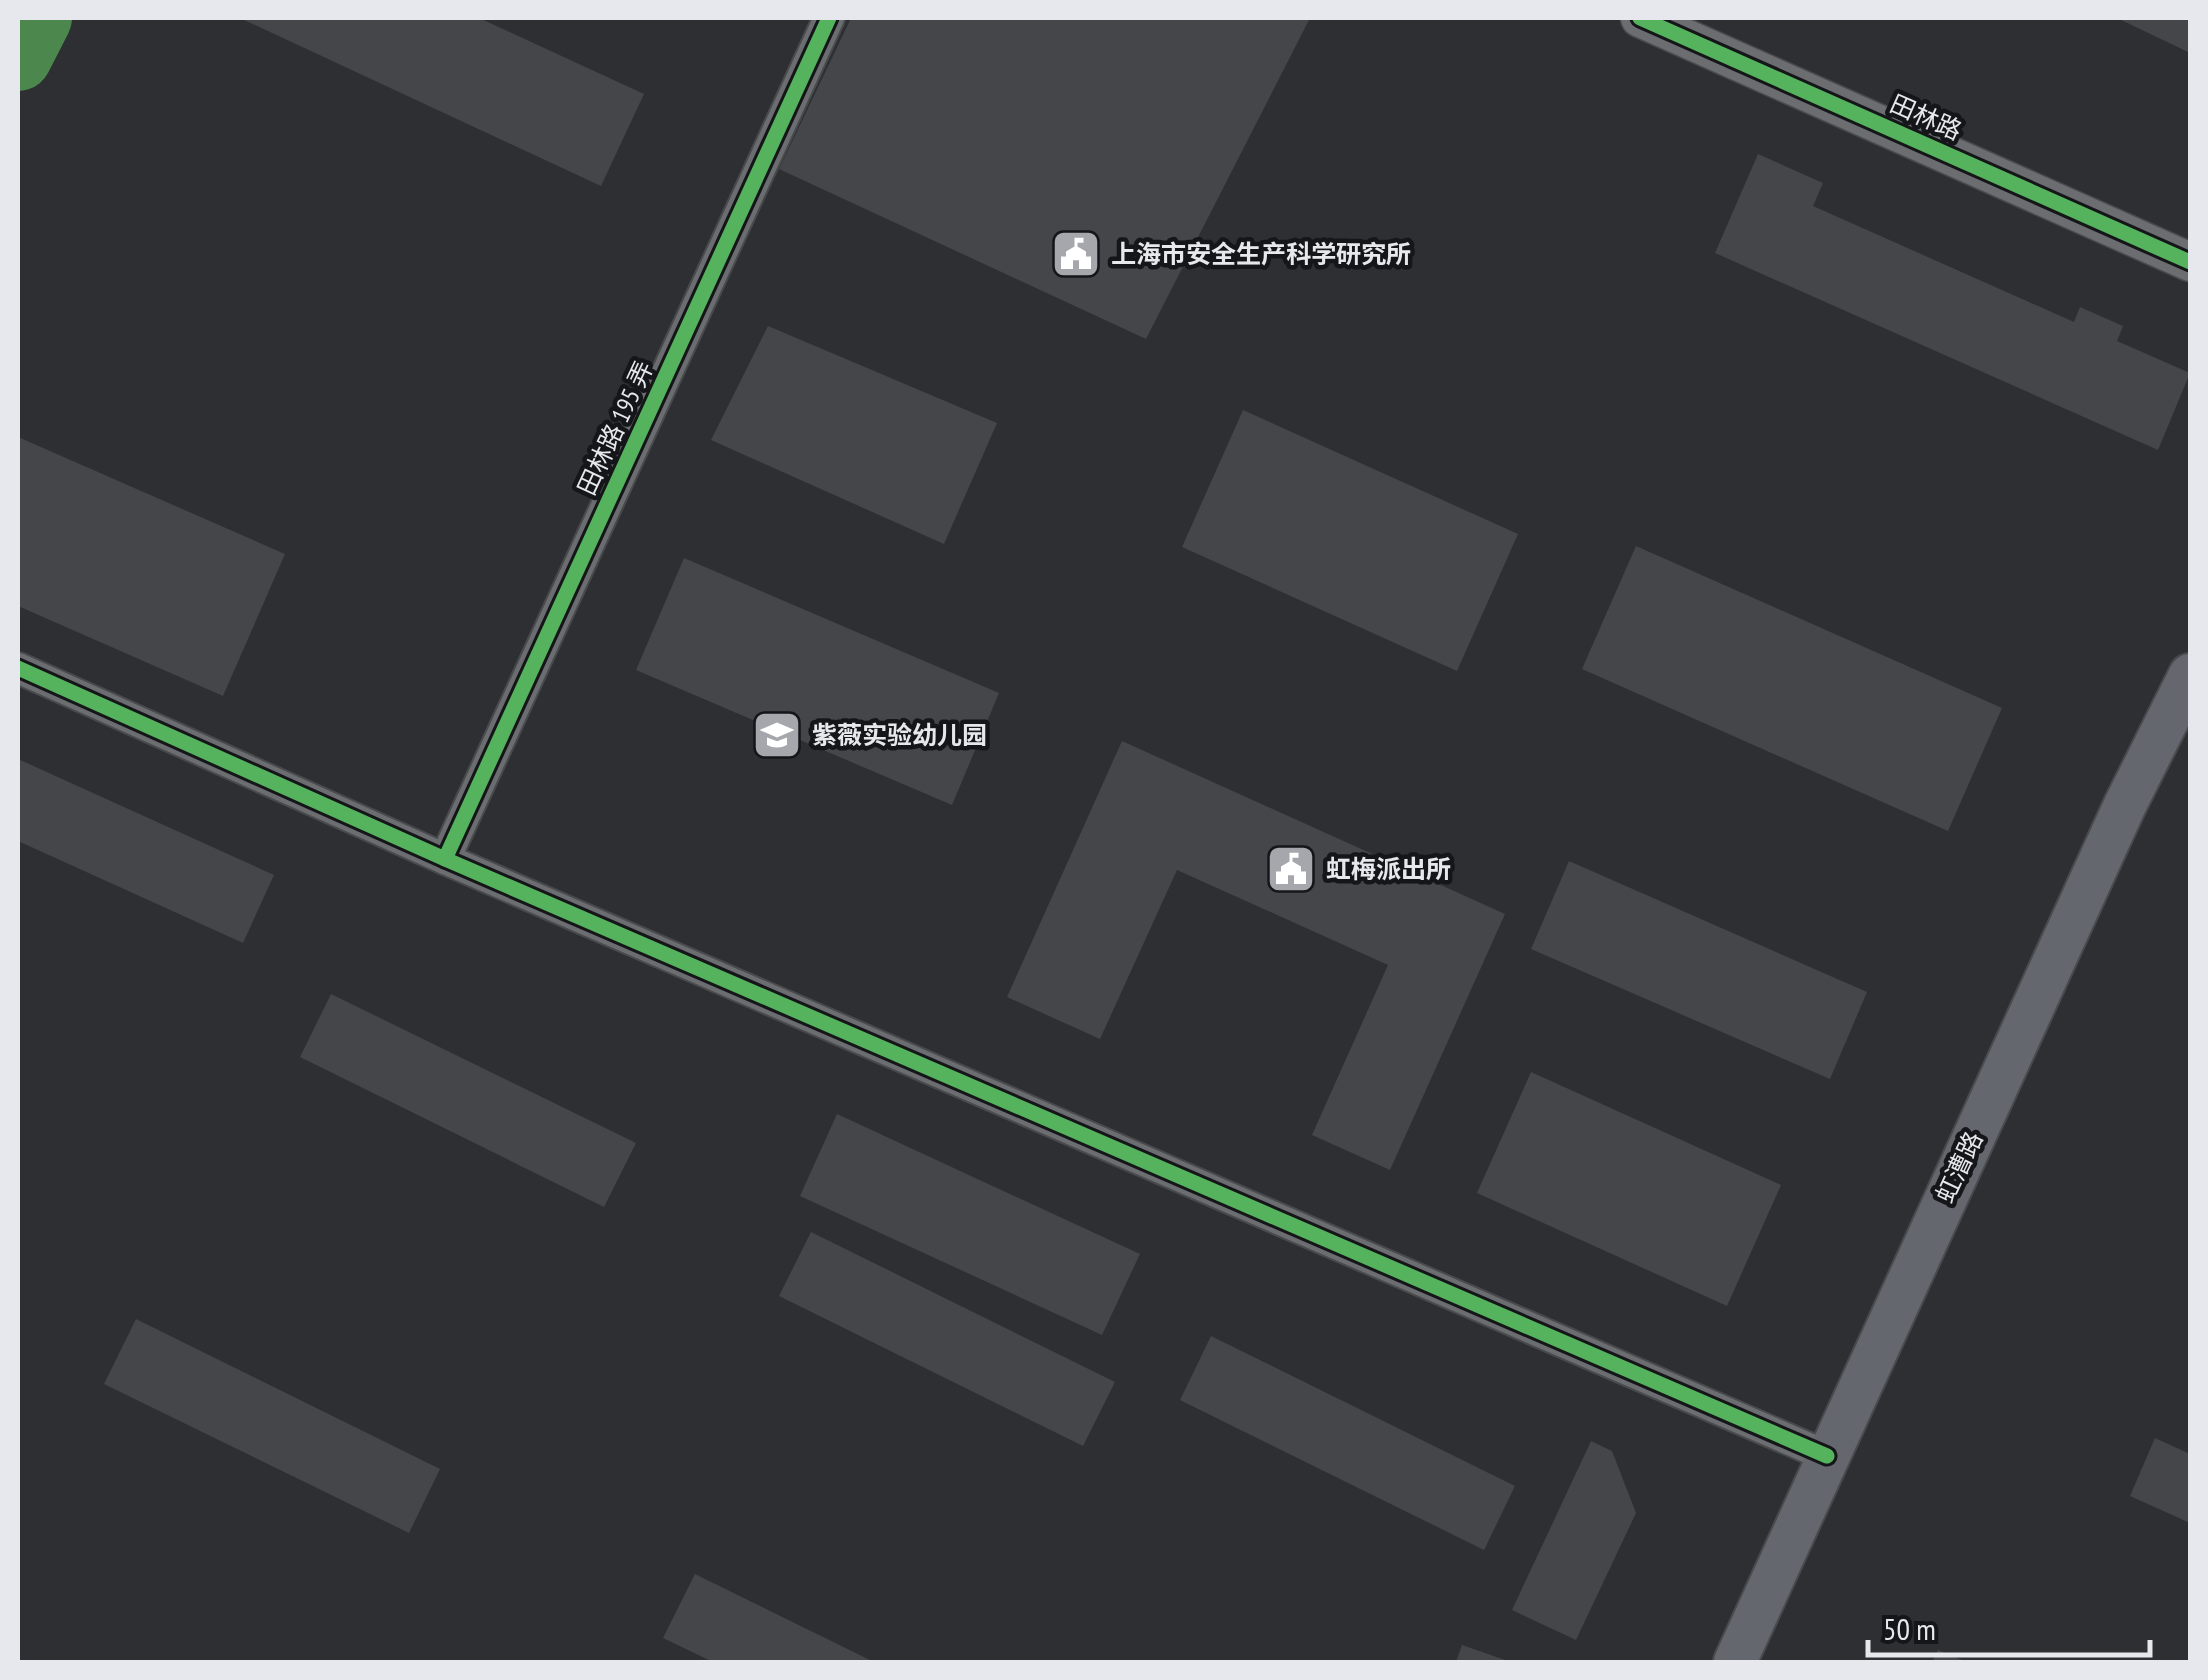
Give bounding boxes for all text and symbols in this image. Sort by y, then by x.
street label: 田林路 [1885,87,1967,147]
public building icon: 上海市安全生产科学研究所 [1050,228,1102,280]
place label: 上海市安全生产科学研究所 [1111,238,1411,270]
street label: 田林路 195 弄 [570,356,660,500]
school or university icon: 紫薇实验幼儿园 [751,709,803,761]
place label: 紫薇实验幼儿园 [812,719,987,751]
public building icon: 虹梅派出所 [1265,843,1317,895]
place label: 虹梅派出所 [1326,853,1451,885]
street label: 虹漕路 [1929,1126,1989,1208]
scale bar [1868,1595,2150,1657]
text: 50 m [1883,1609,1936,1648]

